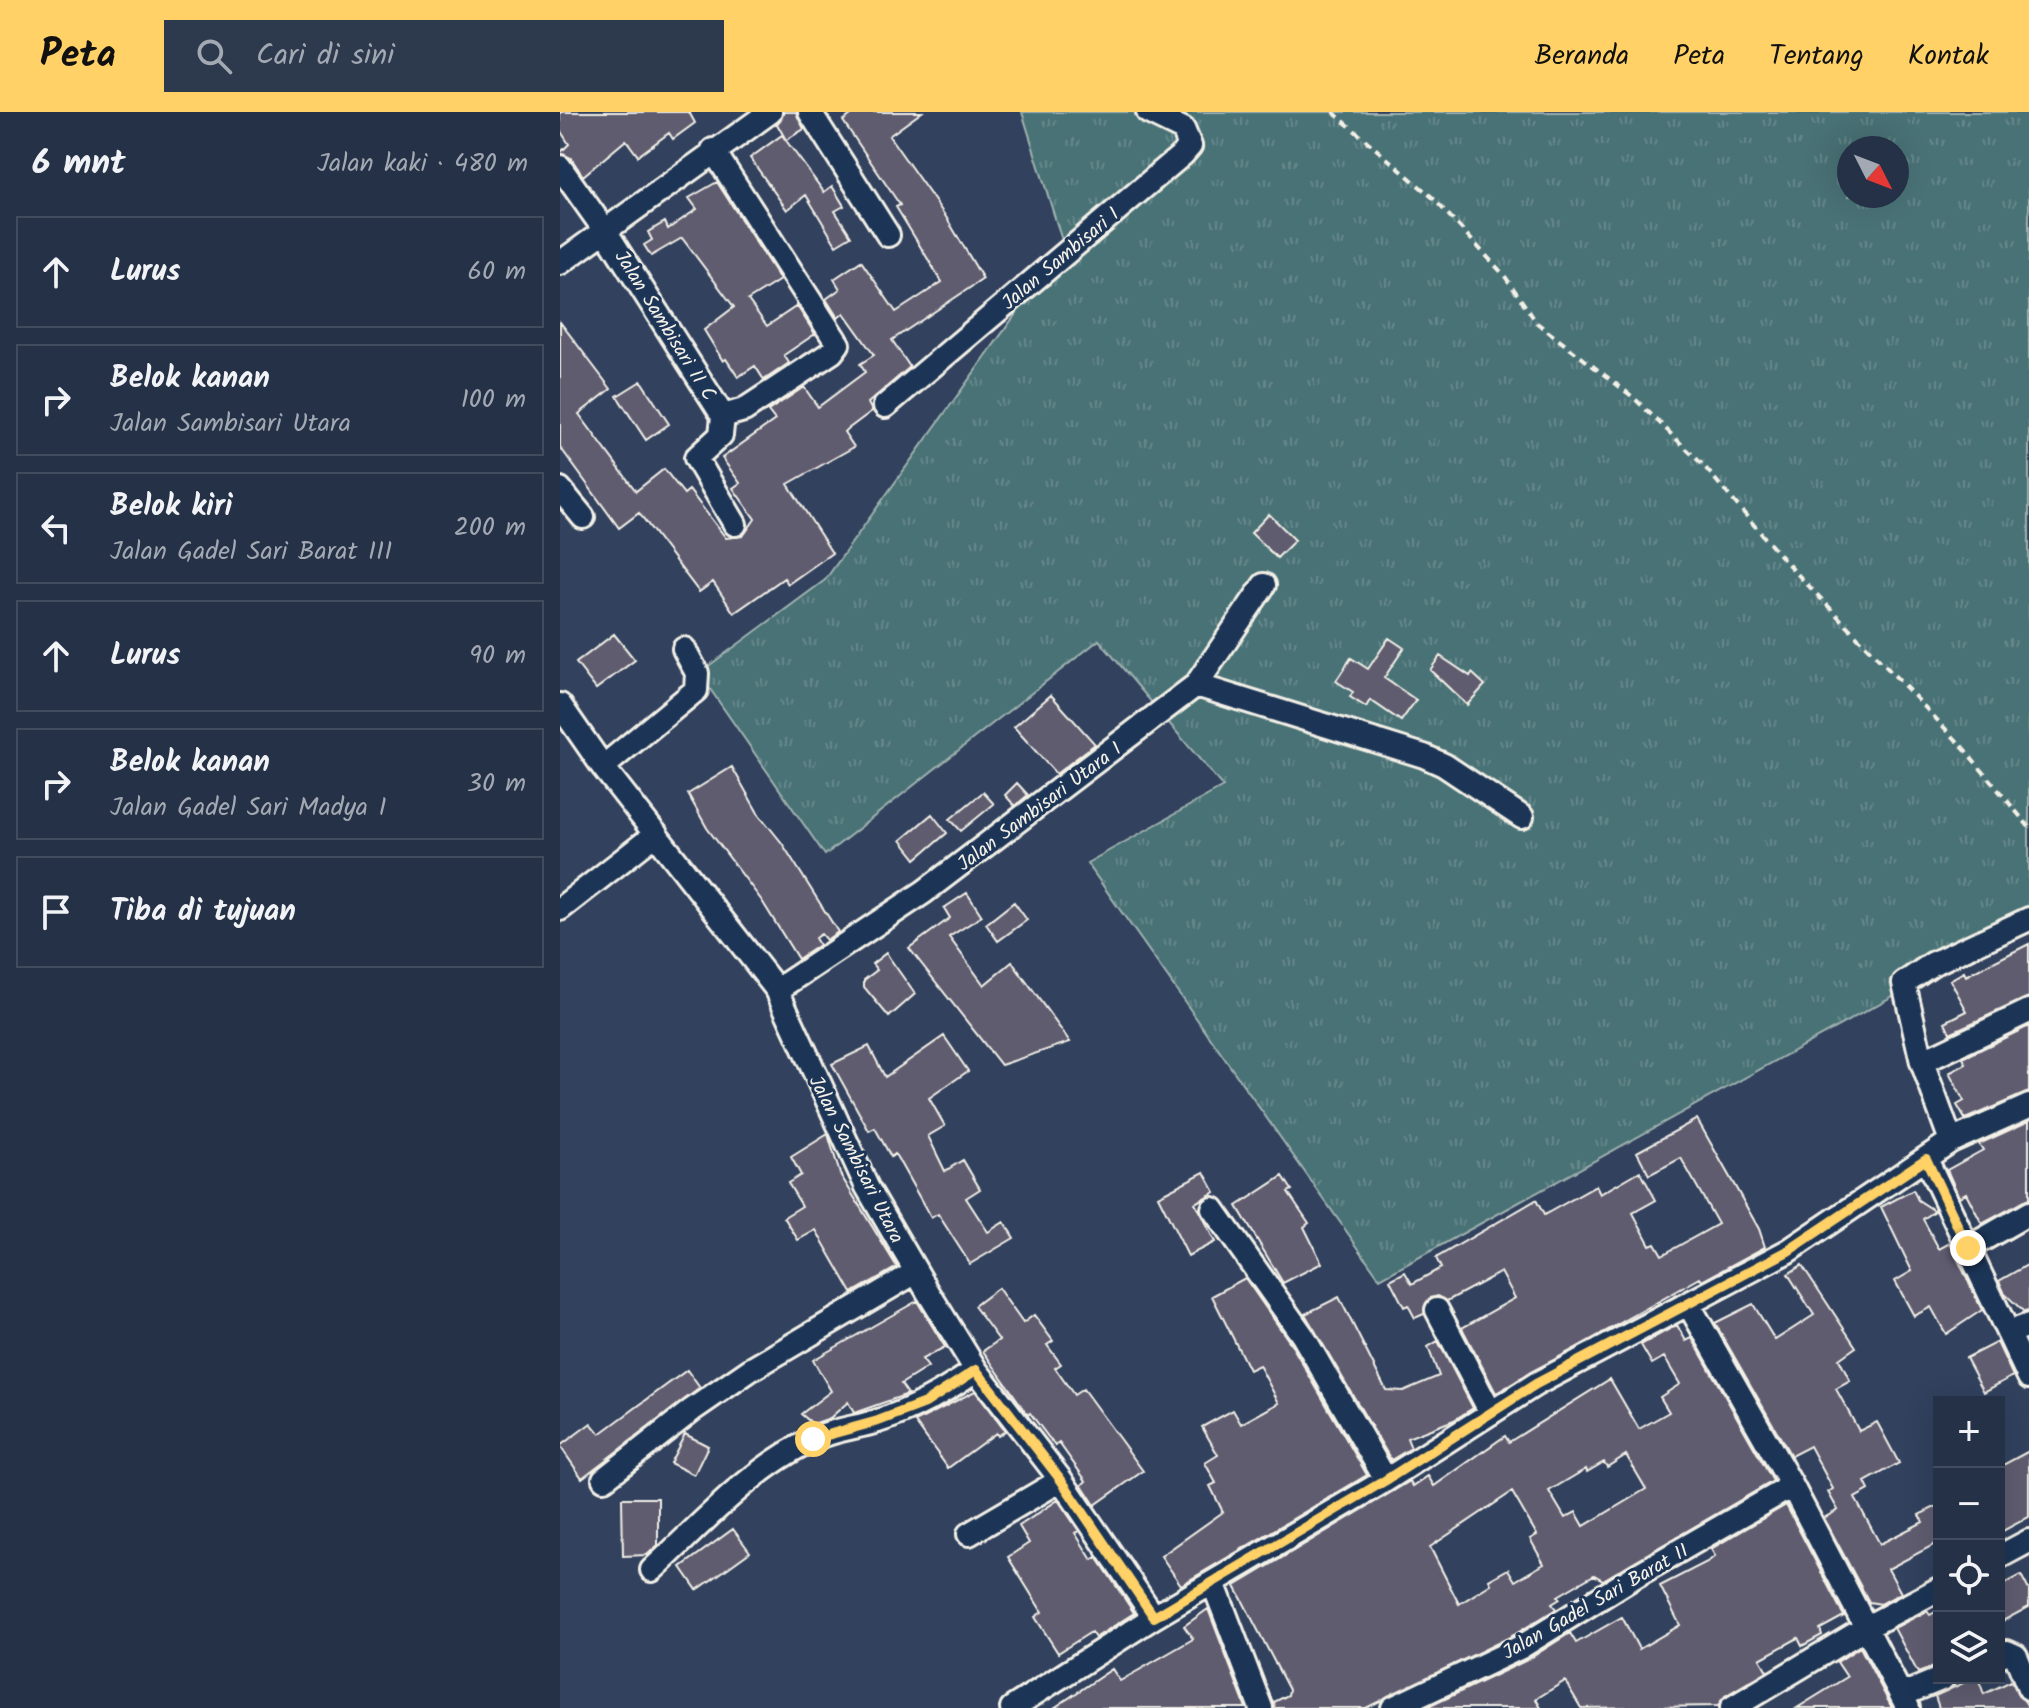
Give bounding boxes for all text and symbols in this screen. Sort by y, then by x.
search box [164,20,724,92]
text: Peta [40,26,116,86]
text: Cari di sini [256,32,394,80]
icon: search [192,34,236,78]
text: Beranda [1534,34,1629,79]
text: Peta [1673,34,1725,79]
text: Tentang [1769,34,1864,79]
text: Kontak [1908,34,1989,79]
north arrow [1837,136,1909,208]
text: 6 mnt [32,137,126,191]
text: Jalan kaki · 480 m [317,143,528,185]
street label: Jalan Sambisari I [995,200,1128,319]
street label: Jalan Sambisari II C [605,244,724,408]
text: Lurus [110,248,180,296]
icon: ahead [34,250,78,294]
text: 60 m [467,251,526,293]
text: Belok kanan [110,355,270,403]
icon: right [34,378,78,422]
text: 100 m [461,379,526,421]
text: Jalan Sambisari Utara [110,403,351,445]
text: Belok kiri [110,483,233,531]
icon: left [34,506,78,550]
text: 200 m [454,507,526,549]
text: Jalan Gadel Sari Barat III [110,531,392,573]
text: Lurus [110,632,180,680]
icon: ahead [34,634,78,678]
text: 90 m [469,635,526,677]
street label: Jalan Sambisari Utara I [951,735,1129,880]
text: Belok kanan [110,739,270,787]
icon: right [34,762,78,806]
text: 30 m [467,763,526,805]
text: Jalan Gadel Sari Madya I [110,787,387,829]
text: Tiba di tujuan [110,888,296,936]
icon: arrive [34,890,78,934]
street label: Jalan Sambisari Utara [799,1070,912,1250]
route end [1950,1230,1986,1266]
map controls [1933,1396,2005,1684]
button: + [1933,1396,2005,1468]
route start [795,1421,831,1457]
button: − [1933,1468,2005,1540]
street label: Jalan Gadel Sari Barat II [1497,1536,1695,1669]
button: locate [1933,1540,2005,1612]
button: layers [1933,1612,2005,1684]

